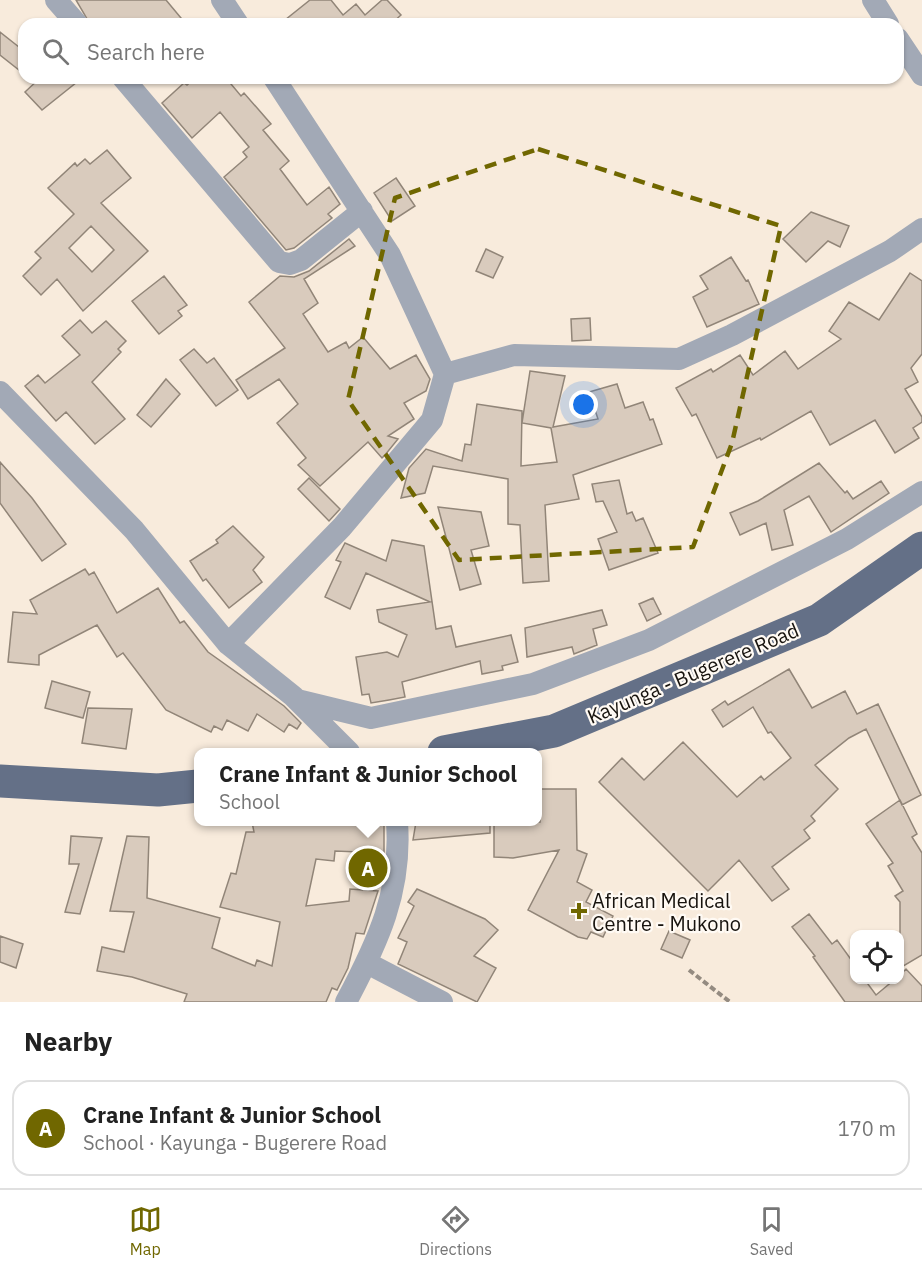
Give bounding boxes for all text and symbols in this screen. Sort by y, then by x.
search box [18,18,904,84]
icon: search [39,35,72,68]
text: Search here [87,37,205,66]
your location [569,390,598,419]
street label: Kayunga - Bugerere Road [583,616,803,730]
popup [194,748,542,826]
text: Crane Infant & Junior School [219,759,517,788]
text: School [219,788,280,815]
pin: A [348,846,388,890]
place label: African Medical Centre - Mukono [592,887,741,937]
marker: African Medical Centre - Mukono [570,902,588,920]
map controls [850,930,904,984]
button: locate [850,930,904,984]
text: Nearby [24,1024,112,1058]
text: Crane Infant & Junior School [83,1100,381,1129]
text: A [39,1115,52,1142]
text: 170 m [838,1115,896,1142]
text: School · Kayunga - Bugerere Road [83,1129,387,1156]
tab: Map [129,1203,162,1259]
tab: Directions [419,1203,492,1259]
tab: Saved [750,1203,793,1259]

